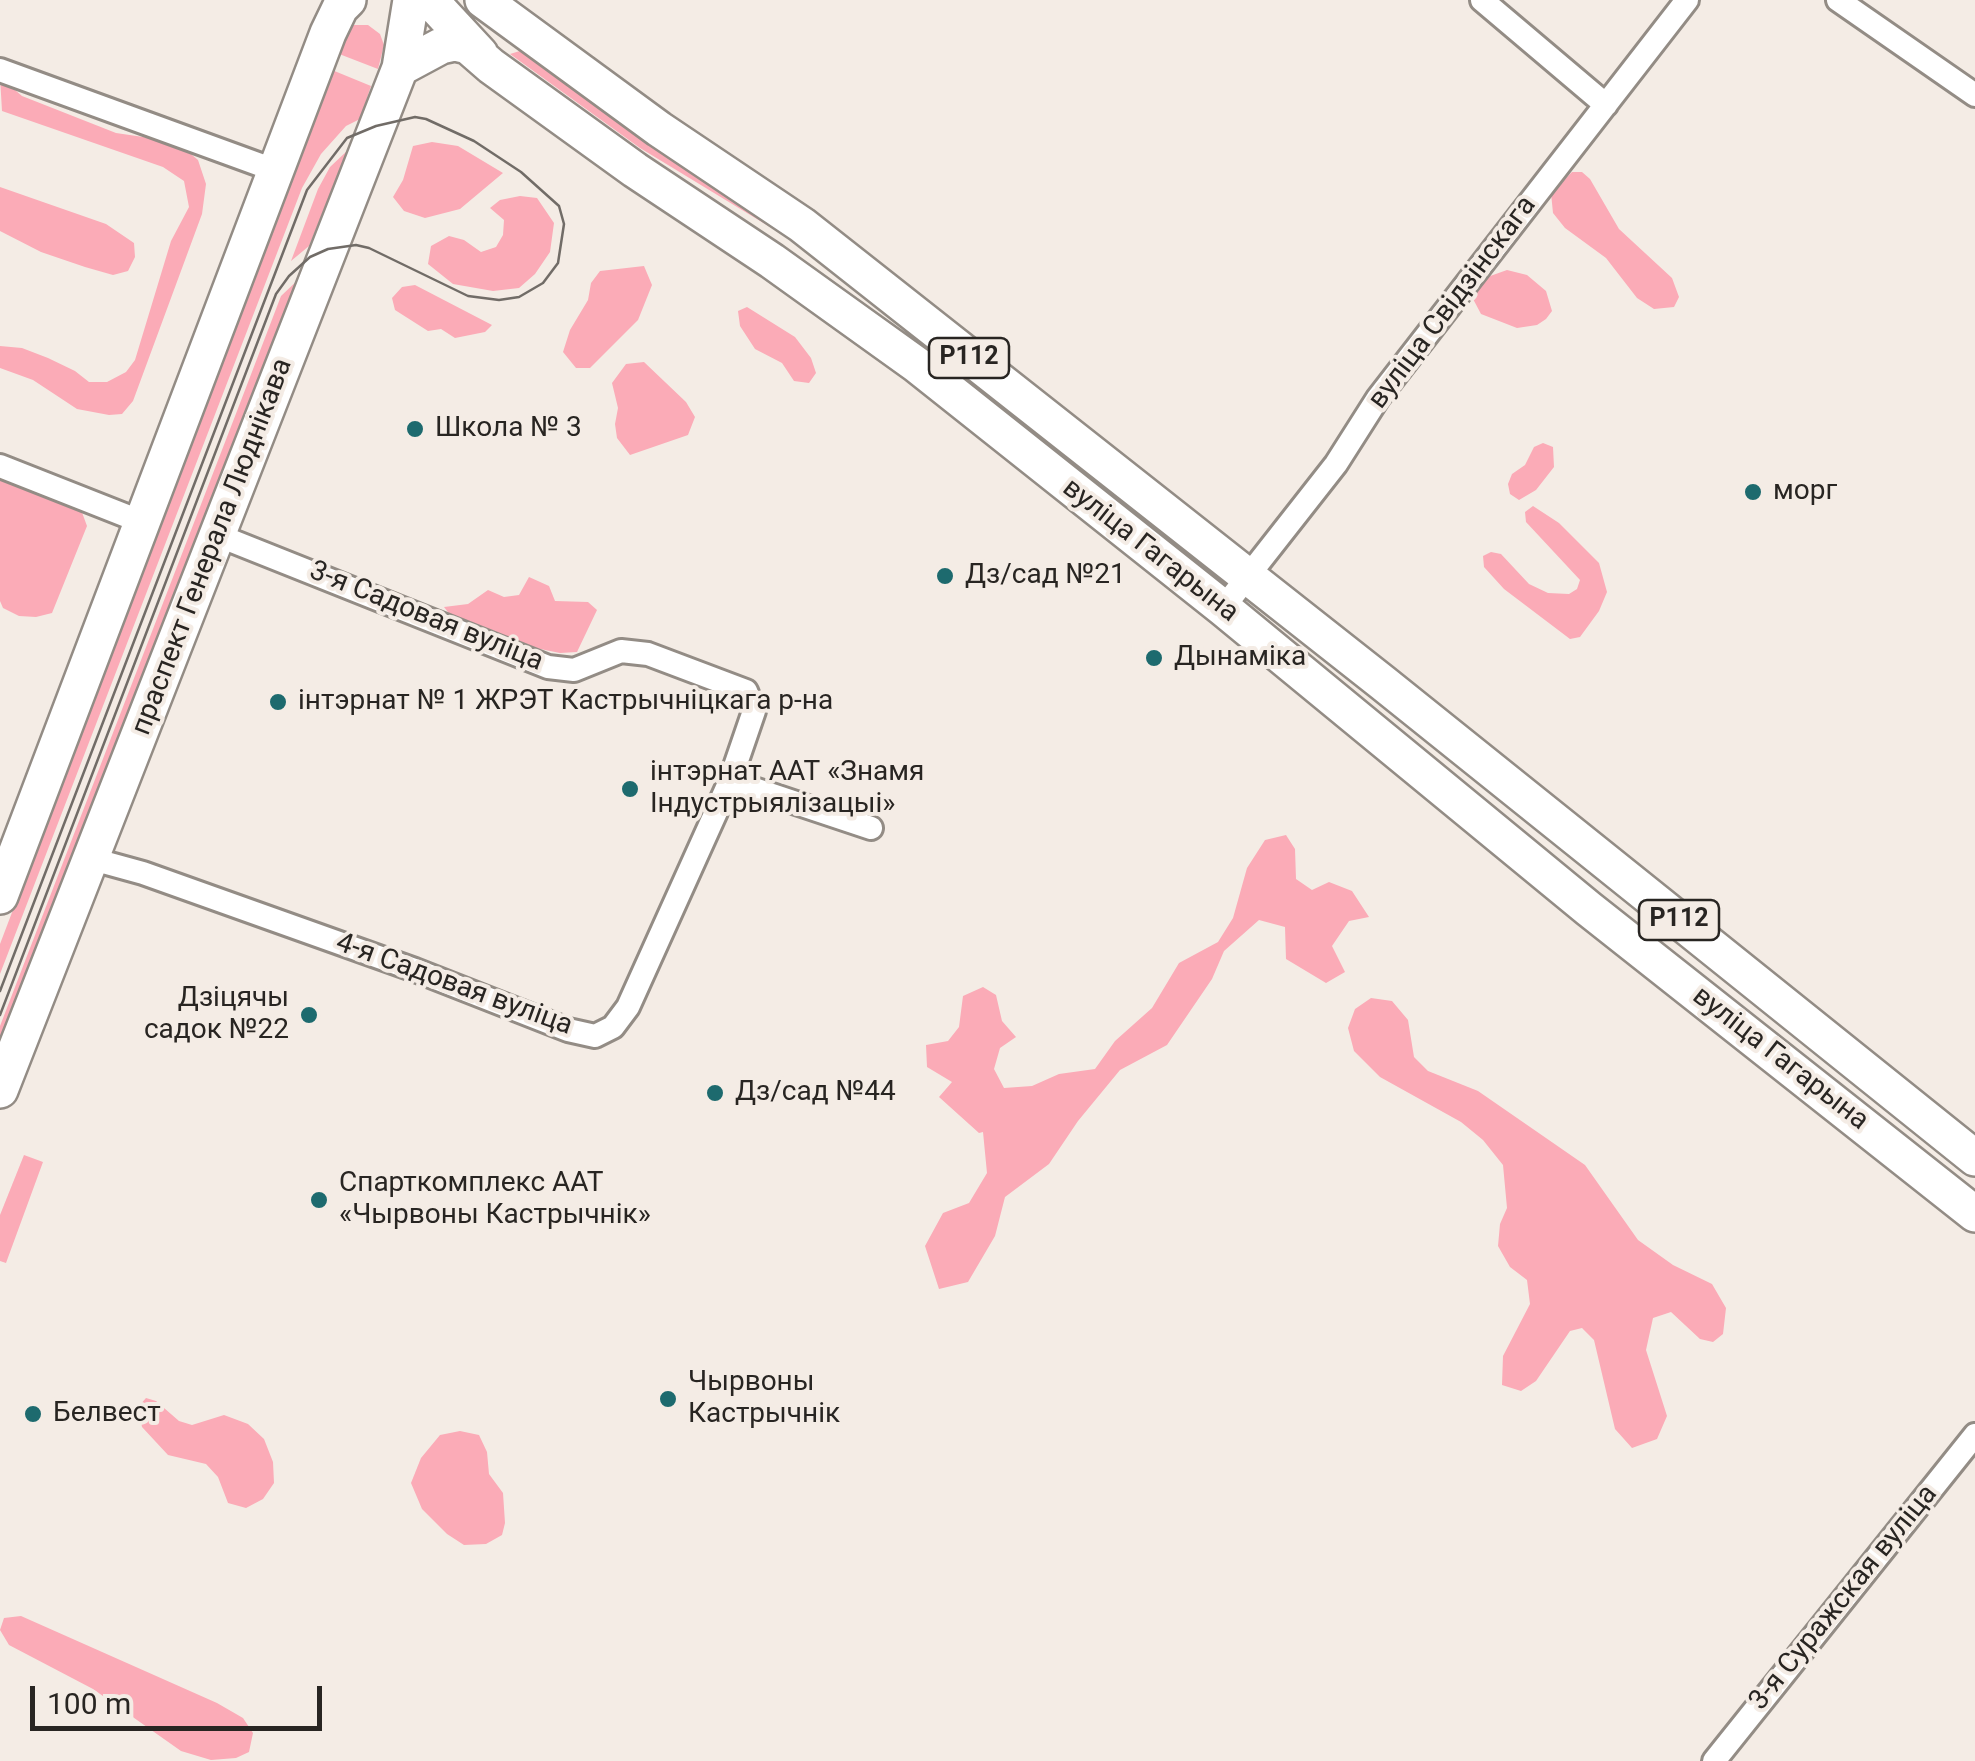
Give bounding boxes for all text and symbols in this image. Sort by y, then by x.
street label: вуліца Свідзінскага [1362,190,1544,416]
road number: Р112 [929,338,1009,378]
street label: праспект Генерала Люднікава [126,354,300,740]
place label: Школа № 3 [435,412,582,446]
marker: Школа № 3 [404,418,426,440]
street label: вуліца Гагарына [1055,472,1245,630]
place label: морг [1773,475,1837,509]
marker: морг [1742,481,1764,503]
street label: 3-я Садовая вуліца [304,555,548,679]
place label: Дз/сад №21 [965,559,1126,593]
marker: Дз/сад №21 [934,565,956,587]
place label: Дынаміка [1174,641,1306,675]
marker: Дынаміка [1143,647,1165,669]
place label: інтэрнат № 1 ЖРЭТ Кастрычніцкага р-на [298,685,833,719]
marker: інтэрнат № 1 ЖРЭТ Кастрычніцкага р-на [267,691,289,713]
place label: інтэрнат ААТ «Знамя Індустрыялізацыі» [650,756,924,822]
marker: інтэрнат ААТ «Знамя Індустрыялізацыі» [619,778,641,800]
road number: Р112 [1639,900,1719,940]
street label: 4-я Садовая вуліца [331,927,577,1043]
street label: вуліца Гагарына [1685,980,1875,1138]
place label: Дзіцячы садок №22 [144,982,289,1048]
marker: Дзіцячы садок №22 [298,1004,320,1026]
place label: Дз/сад №44 [735,1076,896,1110]
marker: Дз/сад №44 [704,1082,726,1104]
place label: Спарткомплекс ААТ «Чырвоны Кастрычнік» [339,1167,651,1233]
marker: Спарткомплекс ААТ «Чырвоны Кастрычнік» [308,1189,330,1211]
place label: Чырвоны Кастрычнік [688,1366,840,1432]
marker: Чырвоны Кастрычнік [657,1388,679,1410]
place label: Белвест [53,1397,161,1431]
marker: Белвест [22,1403,44,1425]
street label: 3-я Суражская вуліца [1743,1479,1945,1717]
scale bar [35,1666,328,1728]
text: 100 m [47,1686,131,1721]

